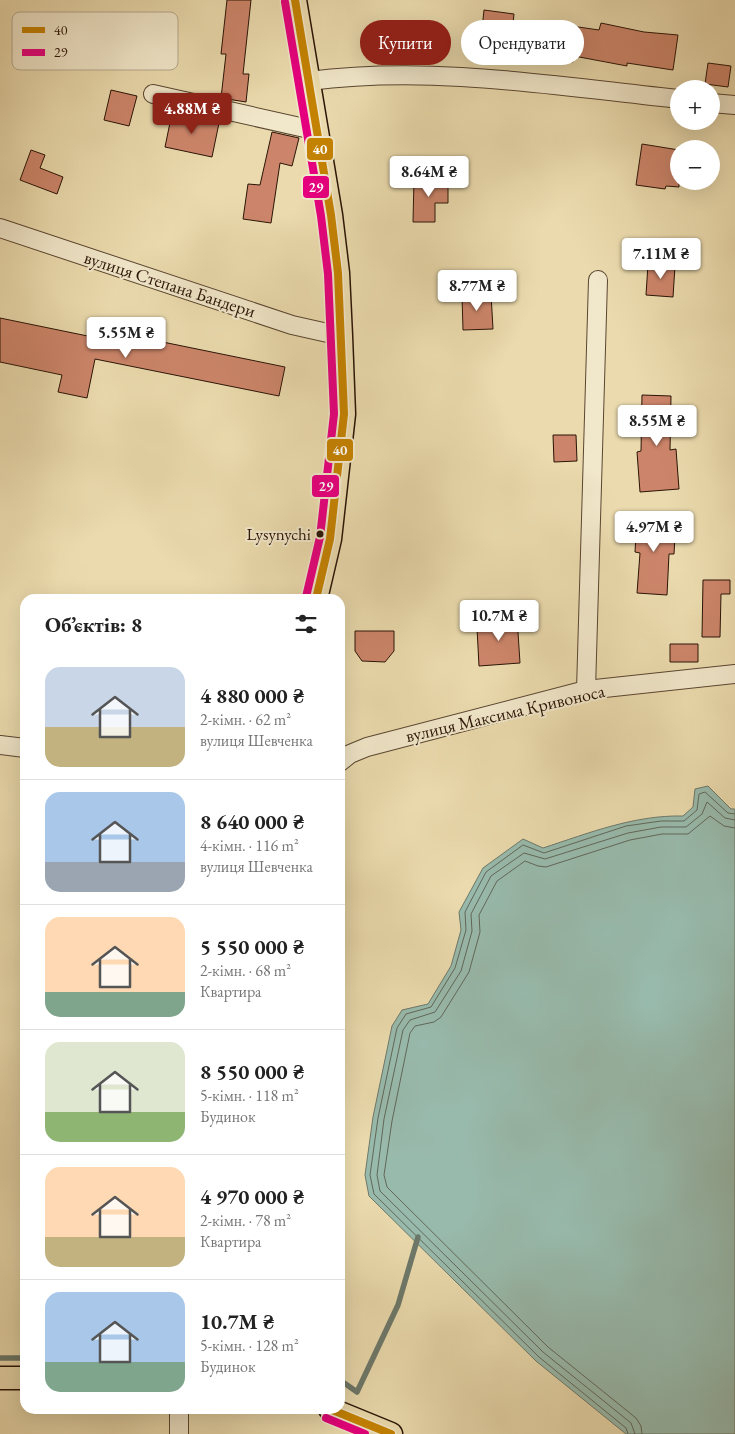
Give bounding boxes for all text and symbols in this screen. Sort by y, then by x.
legend [12,12,178,70]
chip: Купити [360,20,451,65]
chip: Орендувати [461,20,584,65]
text: 40 [54,21,68,39]
text: 29 [54,43,68,61]
map controls [670,80,720,190]
button: + [670,80,720,130]
pin: 4.88M ₴ [146,92,238,135]
text: 4.88M ₴ [164,98,220,119]
line badge: 40 [306,137,334,161]
text: 40 [313,140,328,158]
button: − [670,140,720,190]
pin: 8.64M ₴ [383,156,475,198]
text: 8.64M ₴ [401,161,457,182]
line badge: 29 [302,175,330,199]
text: 29 [309,178,324,196]
pin: 7.11M ₴ [615,238,707,280]
text: 7.11M ₴ [633,243,689,264]
street label: вулиця Степана Бандери [82,245,259,323]
pin: 8.77M ₴ [431,270,523,312]
text: 8.77M ₴ [449,275,505,296]
pin: 5.55M ₴ [80,316,172,359]
text: 5.55M ₴ [98,322,154,343]
pin: 8.55M ₴ [611,404,703,447]
text: 8.55M ₴ [629,410,685,431]
line badge: 40 [326,438,354,462]
text: 40 [333,441,348,459]
line badge: 29 [311,474,340,498]
text: 29 [319,477,334,495]
pin: 4.97M ₴ [608,510,700,553]
text: 4.97M ₴ [626,516,682,537]
place label: Lysynychi [247,523,311,545]
marker: Lysynychi [315,529,325,539]
pin: 10.7M ₴ [453,600,545,642]
text: 10.7M ₴ [471,605,527,626]
icon: filters [292,610,320,638]
text: Об’єктів: 8 [45,611,142,638]
street label: вулиця Максима Кривоноса [403,679,608,747]
text: 4 880 000 ₴ [200,682,304,709]
icon: home [85,687,145,747]
text: 2-кімн. · 62 m² [200,709,291,730]
text: вулиця Шевченка [200,730,313,751]
text: 8 640 000 ₴ [200,808,304,835]
icon: home [85,812,145,872]
text: 4-кімн. · 116 m² [200,835,299,856]
text: вулиця Шевченка [200,856,313,877]
text: 5 550 000 ₴ [200,933,304,960]
icon: home [85,937,145,997]
text: 2-кімн. · 68 m² [200,960,291,981]
text: Квартира [200,981,261,1002]
text: 8 550 000 ₴ [200,1058,304,1085]
icon: home [85,1062,145,1122]
text: 5-кімн. · 118 m² [200,1085,299,1106]
text: Будинок [200,1106,256,1127]
text: 4 970 000 ₴ [200,1183,304,1210]
icon: home [85,1187,145,1247]
text: 2-кімн. · 78 m² [200,1210,291,1231]
text: Квартира [200,1231,261,1252]
text: 10.7M ₴ [200,1308,274,1335]
icon: home [85,1312,145,1372]
text: 5-кімн. · 128 m² [200,1335,299,1356]
text: Будинок [200,1356,256,1377]

